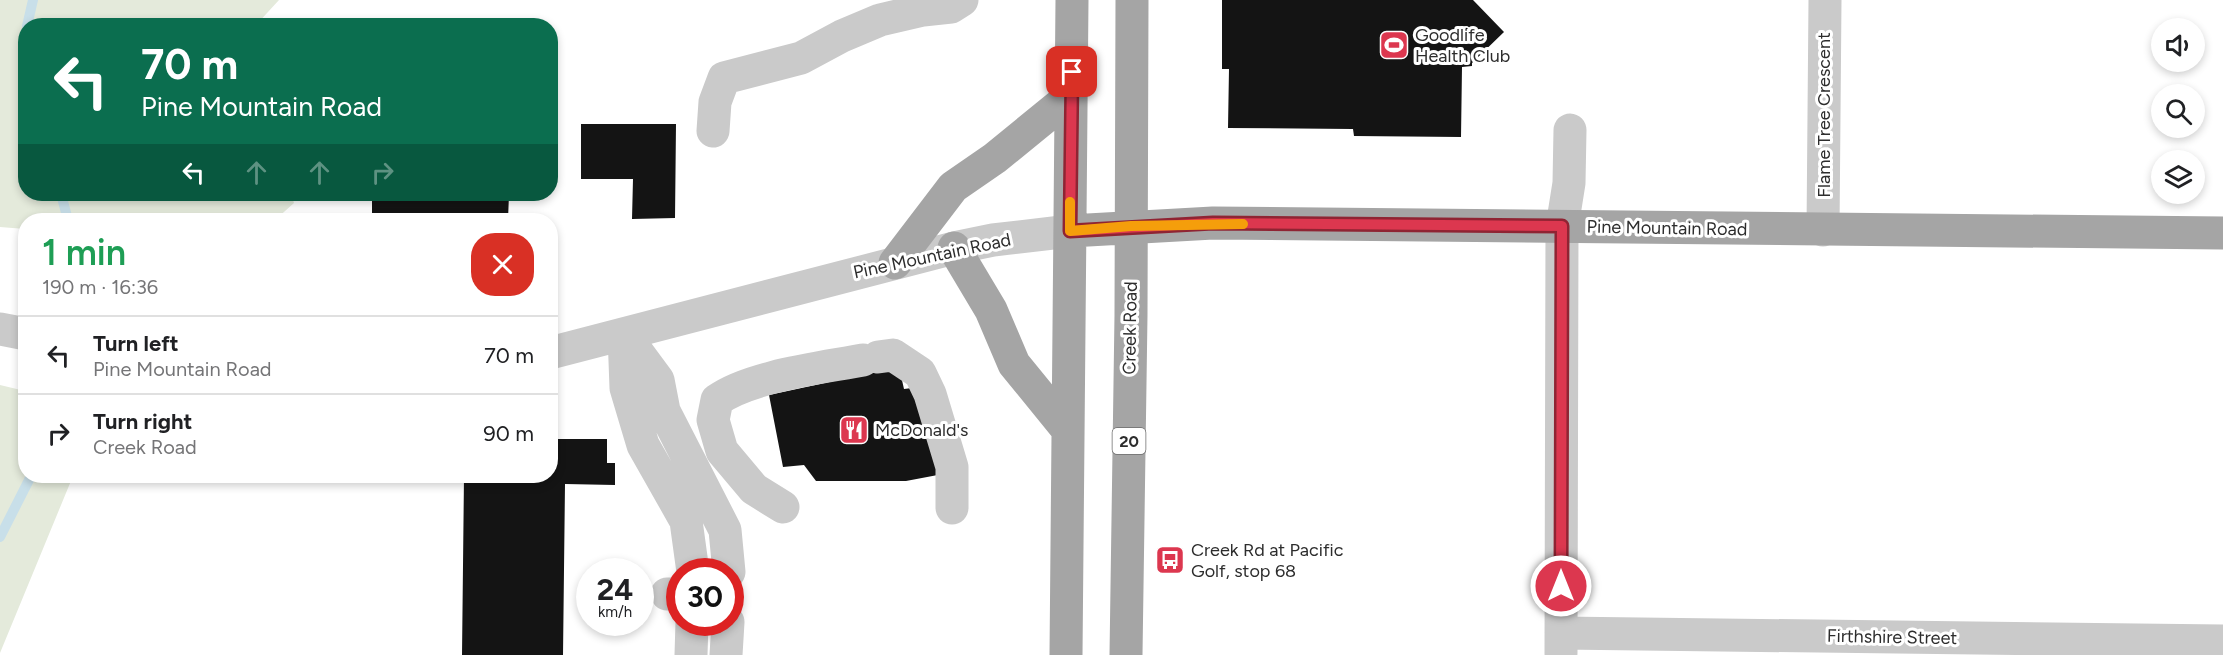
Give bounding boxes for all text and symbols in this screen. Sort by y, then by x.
map controls [2151,18,2205,204]
button: sound [2151,18,2205,72]
place label: Goodlife Health Club [1415,24,1510,67]
sports icon: Goodlife Health Club [1378,29,1410,61]
street label: Flame Tree Crescent [1813,32,1835,198]
text: 70 m [141,39,238,90]
icon: left [42,42,120,120]
pin [1046,46,1097,97]
icon: arrive [1055,55,1088,88]
button: search [2151,84,2205,138]
text: Pine Mountain Road [141,90,382,123]
button: layers [2151,150,2205,204]
icon: left [177,156,210,189]
icon: ahead [240,156,273,189]
icon: ahead [303,156,336,189]
icon: right [366,156,399,189]
street label: Pine Mountain Road [1586,216,1748,240]
street label: Pine Mountain Road [851,229,1013,283]
text: 1 min [42,231,126,274]
button: close [471,233,534,296]
text: 190 m · 16:36 [42,275,158,299]
street label: Creek Road [1118,281,1142,375]
text: Turn left [93,330,179,357]
icon: left [42,339,75,372]
text: 70 m [484,342,534,369]
text: Pine Mountain Road [93,357,272,381]
text: Turn right [93,408,192,435]
restaurant icon: McDonald's [838,414,870,446]
icon: right [42,417,75,450]
place label: McDonald's [875,419,969,441]
text: 90 m [483,420,534,447]
road number: 20 [1112,428,1146,454]
text: Creek Road [93,435,197,459]
place label: Creek Rd at Pacific Golf, stop 68 [1191,539,1344,582]
bus stop icon: Creek Rd at Pacific Golf, stop 68 [1154,544,1186,576]
position arrow [1529,554,1593,618]
speed limit sign: 30 [666,558,744,636]
text: 24 [597,571,633,608]
text: km/h [598,603,632,621]
street label: Firthshire Street [1827,625,1958,649]

